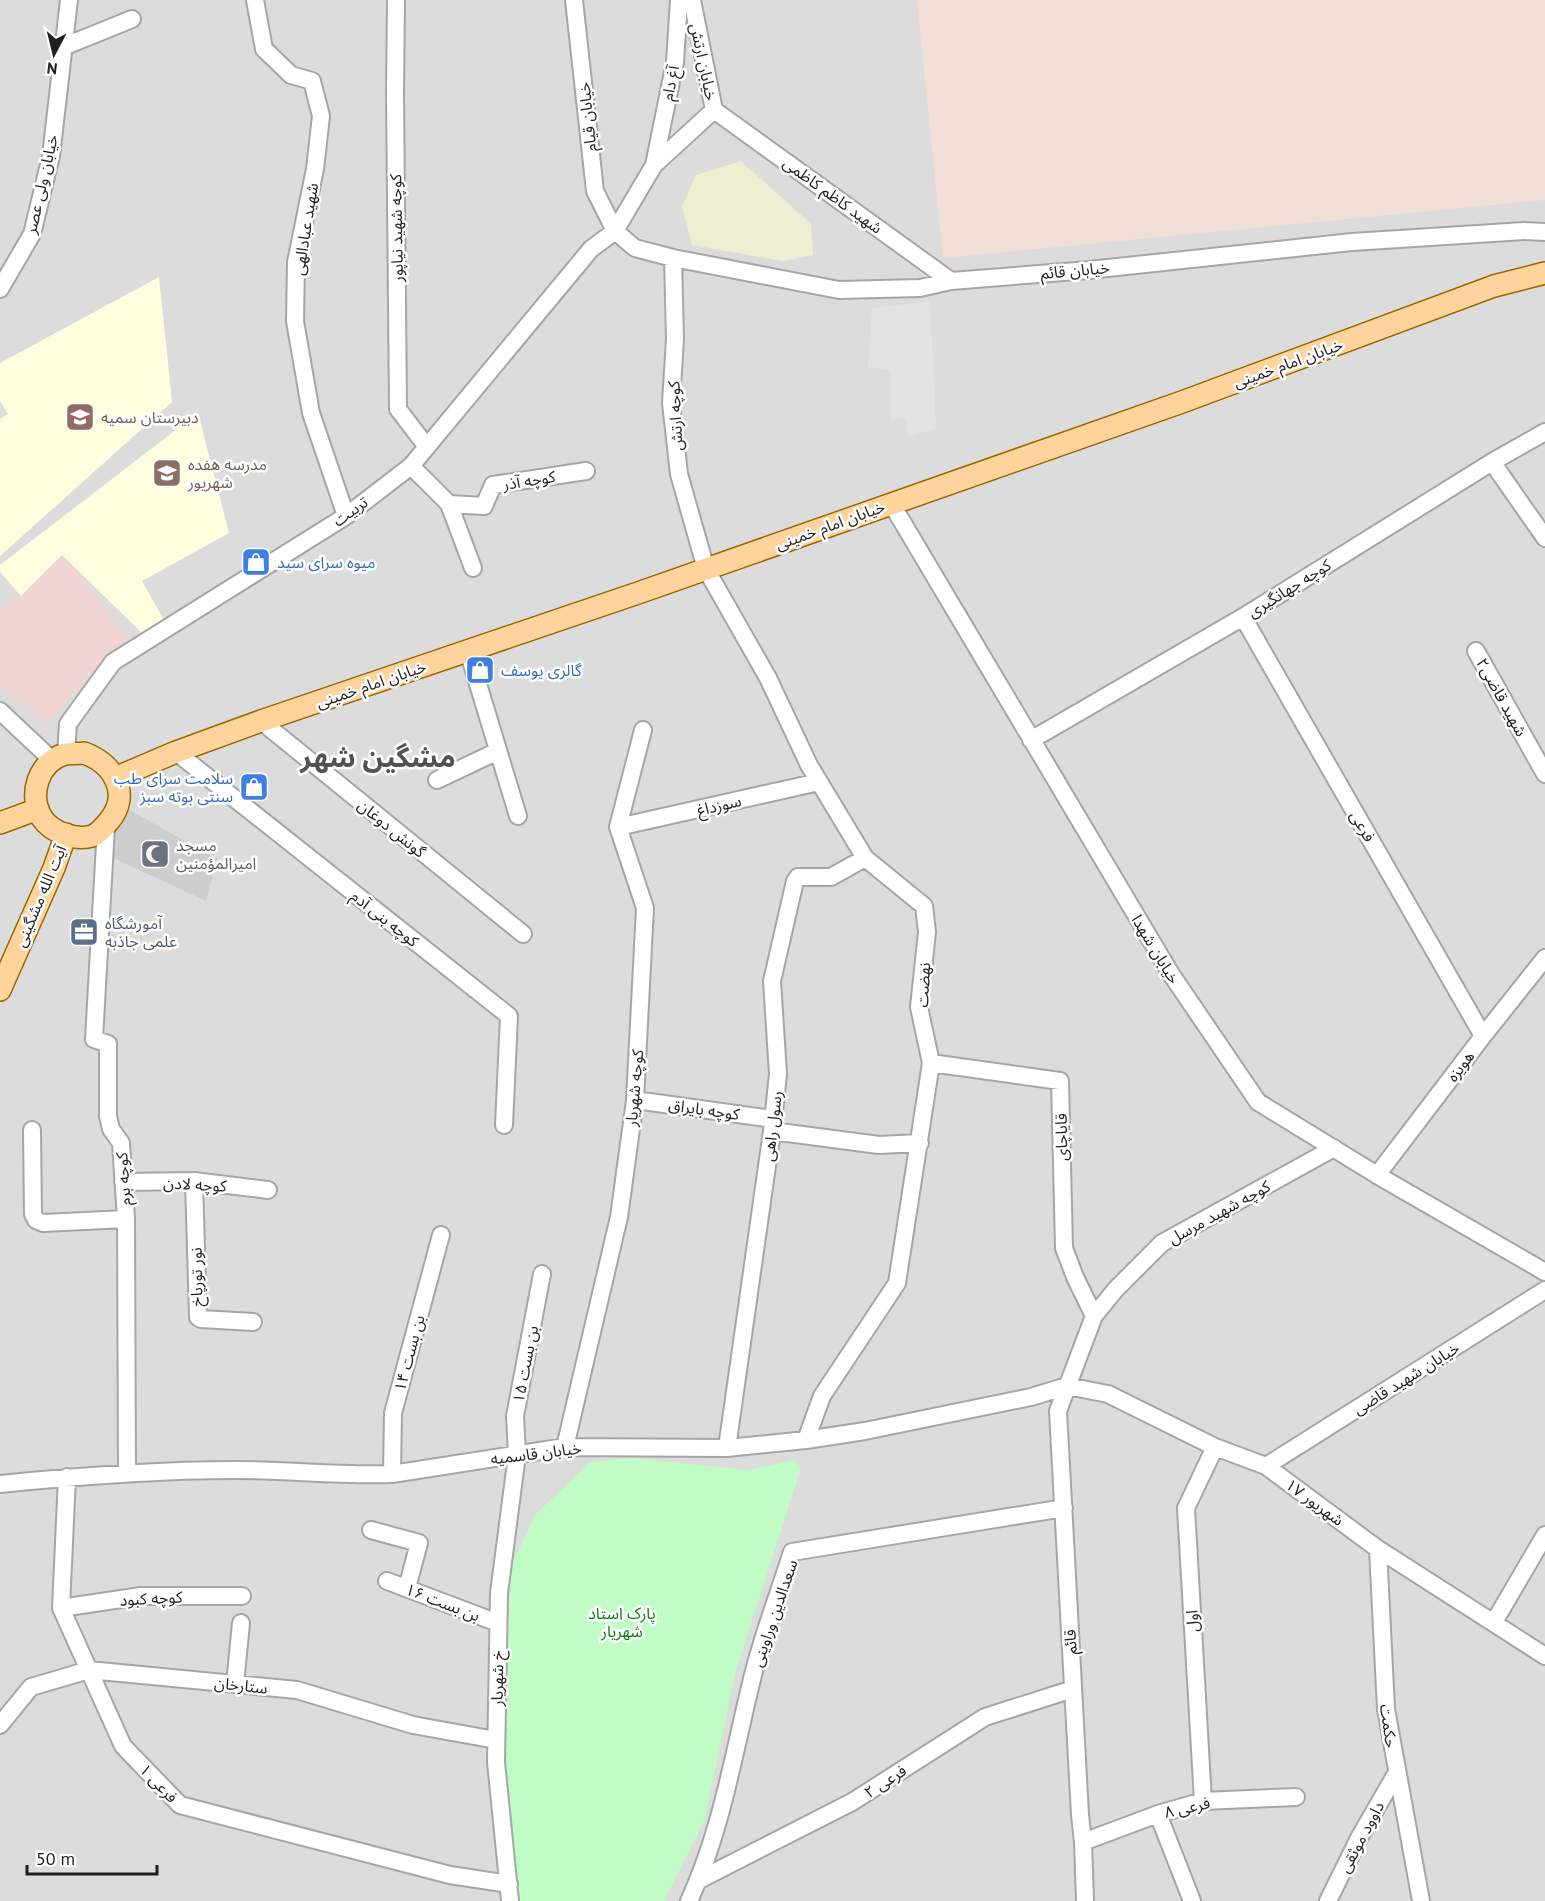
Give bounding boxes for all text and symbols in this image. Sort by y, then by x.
street label: خیابان ارتش [686,22,722,102]
north arrow [24,24,84,84]
text: N [46,58,59,79]
street label: آغ دام [657,62,686,103]
street label: خیابان قیام [573,81,604,153]
street label: خیابان ولی عصر [20,132,62,237]
street label: شهید کاظم کاظمی [778,152,887,240]
street label: کوچه شهید نیاپور [385,173,408,283]
street label: شهید عبادالهی [288,181,322,277]
street label: خیابان قائم [1040,257,1111,286]
street label: خیابان امام خمینی [1231,334,1346,395]
street label: کوچه ارتش [663,380,688,451]
school or university icon: دبیرستان سمیه [64,401,96,433]
place label: دبیرستان سمیه [101,407,199,427]
place label: مدرسه هفده شهریور [187,454,267,492]
school or university icon: مدرسه هفده شهریور [151,457,183,489]
street label: کوچه آذر [500,466,557,495]
street label: تربیت [329,491,372,530]
street label: خیابان امام خمینی [773,496,888,557]
shop icon: میوه سرای سید [240,546,272,578]
place label: میوه سرای سید [277,552,375,572]
street label: کوچه جهانگیری [1244,554,1335,622]
shop icon: گالری یوسف [464,654,496,686]
street label: شهید قاضی۲ [1472,654,1532,740]
street label: خیابان امام خمینی [313,656,430,715]
place label: گالری یوسف [501,660,582,680]
district label: مشگین شهر [299,738,456,775]
place label: سلامت سرای طب سنتی بوته سبز [114,768,233,806]
shop icon: سلامت سرای طب سنتی بوته سبز [238,771,270,803]
street label: سوزداغ [695,790,744,823]
street label: گونش دوغان [354,795,430,862]
street label: فرعی [1346,807,1380,845]
place label: مسجد امیرالمؤمنین [176,835,256,873]
mosque icon: مسجد امیرالمؤمنین [139,838,171,870]
street label: آیت الله مشگینی [10,841,71,950]
street label: کوچه بنی آدم [345,885,423,953]
street label: خیابان شهدا [1128,911,1184,987]
place label: آمورشگاه علمی جاذبه [105,913,177,951]
office icon: آمورشگاه علمی جاذبه [68,916,100,948]
street label: نهضت [912,962,934,1008]
street label: هویزه [1442,1047,1478,1085]
street label: کوچه شهریار [621,1048,648,1129]
street label: رسول راهی [758,1089,787,1163]
street label: کوچه بایراق [667,1094,741,1125]
street label: قایاچای [1051,1113,1072,1161]
street label: کوچه برم [111,1151,138,1206]
street label: کوچه لادن [163,1172,228,1197]
street label: کوچه شهید مرسل [1165,1176,1274,1249]
street label: نور تورپاخ [185,1247,210,1307]
street label: بن بست ۱۴ [389,1313,429,1393]
street label: بن بست ۱۵ [508,1324,542,1404]
street label: خیابان شهید قاضی [1349,1337,1463,1419]
street label: خیابان قاسمیه [489,1437,583,1469]
street label: ۱۷ شهریور [1282,1474,1348,1530]
street label: سعدالدین وراوینی [746,1557,802,1669]
street label: بن بست ۱۶ [403,1579,483,1625]
street label: کوچه کبود [119,1586,183,1611]
park label: پارک استاد شهریار [588,1603,656,1641]
street label: اول [1181,1609,1204,1633]
street label: قائم [1059,1629,1084,1655]
street label: خ شهریار [486,1650,510,1707]
street label: ستارخان [213,1672,269,1698]
street label: حکمت [1376,1703,1402,1749]
street label: فرعی ۱ [136,1759,182,1807]
street label: فرعی ۲ [860,1760,910,1802]
street label: فرعی ۸ [1162,1792,1212,1822]
street label: داوود موثقی [1334,1798,1388,1876]
scale bar [27,1838,158,1876]
text: 50 m [36,1847,75,1870]

